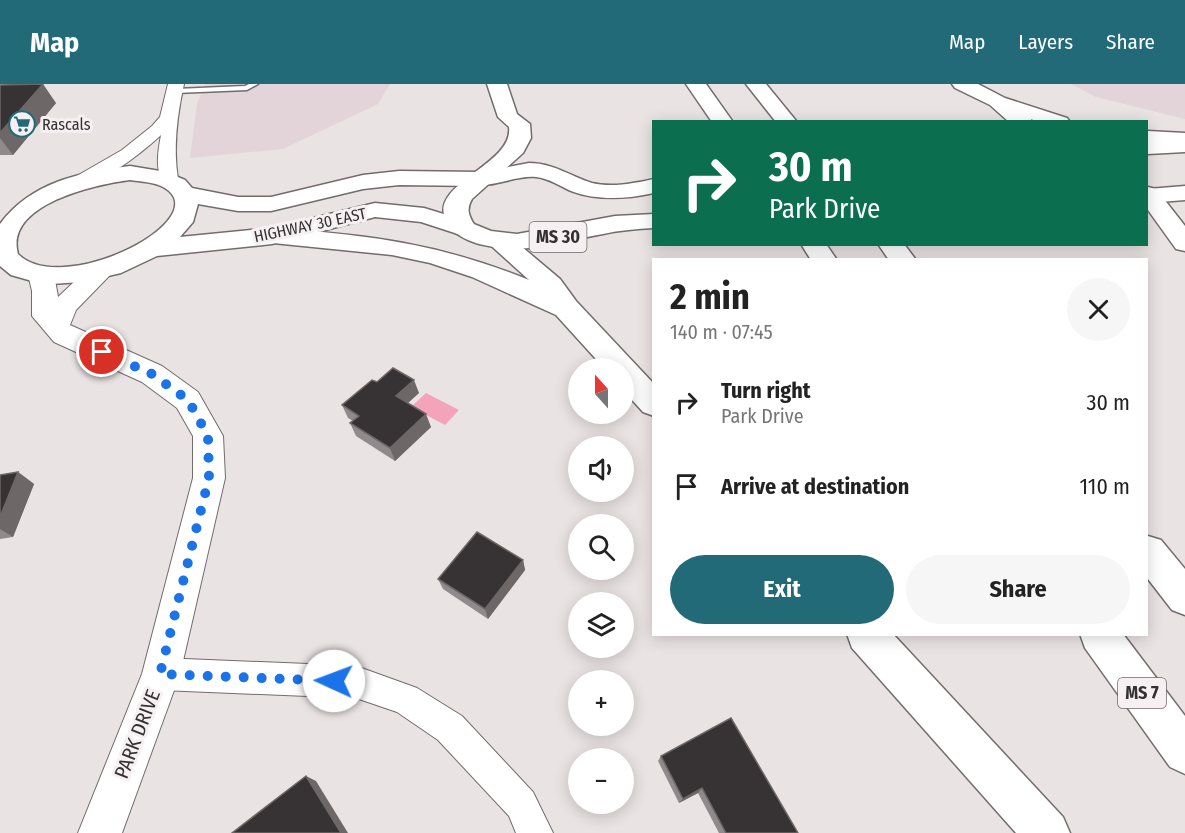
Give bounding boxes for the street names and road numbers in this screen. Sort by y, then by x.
street label: HIGHWAY 30 EAST [252,204,368,246]
road number: MS 30 [530,222,586,252]
road number: MS 7 [1118,678,1166,708]
street label: PARK DRIVE [109,686,165,782]

